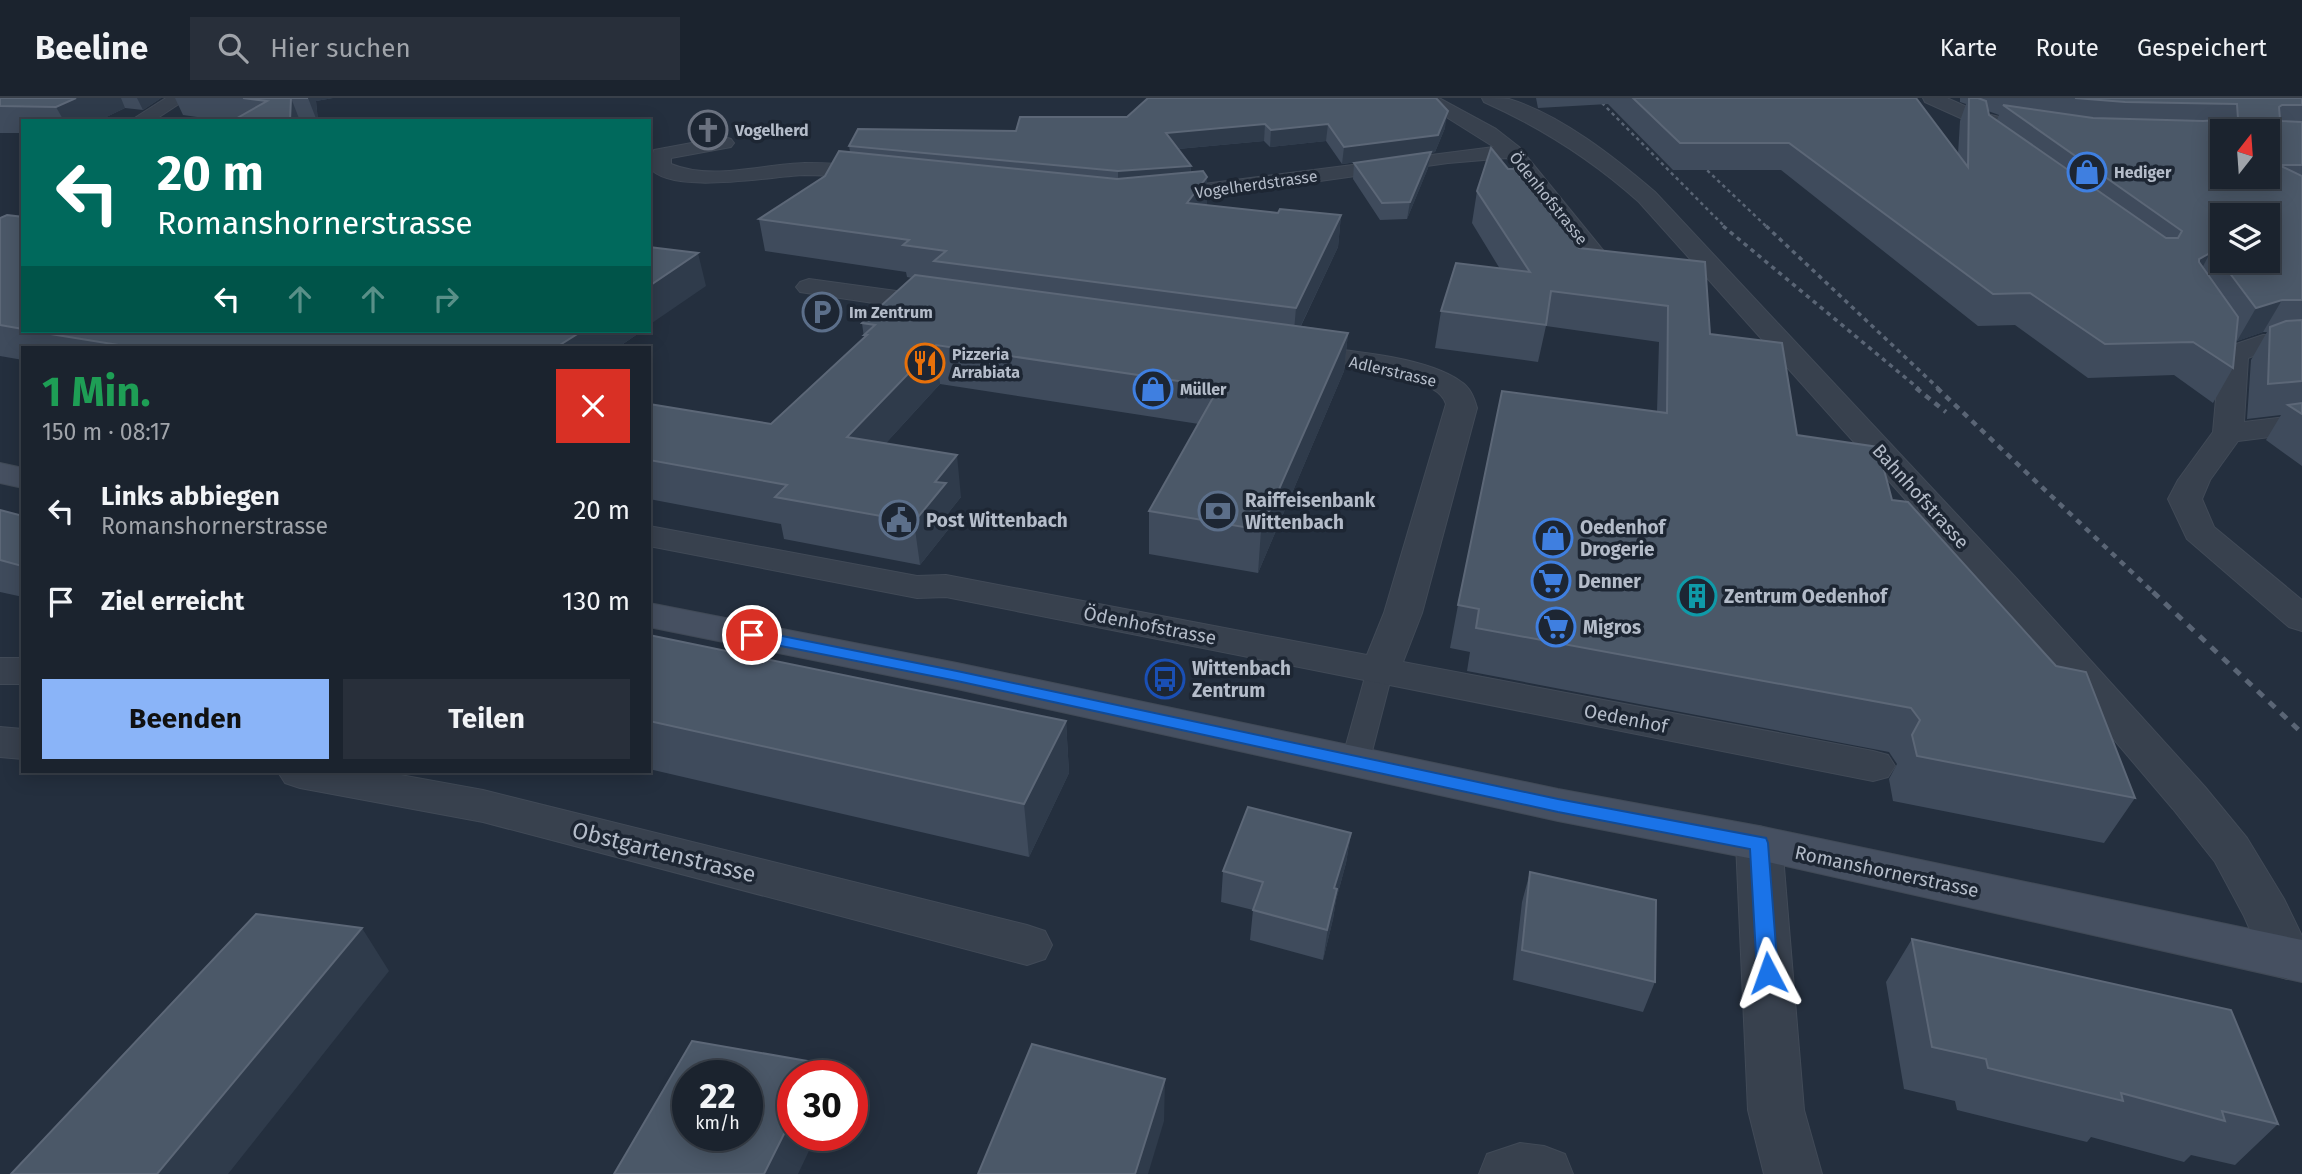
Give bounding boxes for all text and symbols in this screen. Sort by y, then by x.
search box [190,17,680,80]
text: Beeline [35,28,148,68]
icon: search [214,29,252,67]
text: Hier suchen [270,33,411,64]
text: Karte [1940,34,1997,62]
text: Route [2035,34,2099,62]
text: Gespeichert [2137,34,2267,62]
church icon: Vogelherd [687,109,729,151]
north arrow [2210,119,2280,189]
map controls [2210,119,2280,273]
place label: Vogelherd [734,121,809,140]
text: 20 m [157,144,264,203]
icon: left [42,147,133,238]
street label: Ödenhofstrasse [1505,148,1592,248]
shop icon: Hediger [2066,151,2108,193]
place label: Hediger [2114,163,2172,182]
street label: Vogelherdstrasse [1194,166,1319,203]
button: layers [2210,203,2280,273]
text: Romanshornerstrasse [157,204,473,242]
icon: left [208,280,246,318]
icon: ahead [281,280,319,318]
icon: ahead [354,280,392,318]
icon: right [427,280,465,318]
parking icon: Im Zentrum [801,291,843,333]
place label: Im Zentrum [849,303,933,322]
restaurant icon: Pizzeria Arrabiata [904,342,946,384]
place label: Pizzeria Arrabiata [951,345,1020,382]
street label: Adlerstrasse [1347,352,1438,391]
text: 1 Min. [42,367,151,417]
shop icon: Müller [1132,368,1174,410]
button: close [556,369,630,443]
place label: Müller [1180,380,1227,399]
text: 150 m · 08:17 [42,418,170,446]
street label: Bahnhofstrasse [1868,439,1974,553]
text: Links abbiegen [101,481,280,512]
place label: Raiffeisenbank Wittenbach [1245,489,1376,534]
bank icon: Raiffeisenbank Wittenbach [1197,490,1239,532]
icon: left [42,492,80,530]
text: 20 m [573,495,630,526]
public building icon: Post Wittenbach [878,499,920,541]
place label: Post Wittenbach [926,509,1068,532]
text: Romanshornerstrasse [101,512,328,540]
place label: Oedenhof Drogerie [1580,516,1668,561]
shop icon: Oedenhof Drogerie [1532,517,1574,559]
supermarket icon: Denner [1530,560,1572,602]
place label: Denner [1578,570,1641,593]
building icon: Zentrum Oedenhof [1676,575,1718,617]
icon: arrive [42,583,80,621]
place label: Zentrum Oedenhof [1724,585,1889,608]
text: Ziel erreicht [101,586,244,617]
text: 130 m [562,586,630,617]
street label: Ödenhofstrasse [1081,601,1218,650]
pin [722,605,782,665]
supermarket icon: Migros [1535,606,1577,648]
icon: arrive [733,616,771,654]
place label: Migros [1583,616,1641,639]
place label: Wittenbach Zentrum [1192,657,1291,702]
bus stop icon: Wittenbach Zentrum [1144,658,1186,700]
button: Beenden [42,679,329,759]
button: Teilen [343,679,630,759]
street label: Oedenhof [1582,699,1671,738]
street label: Obstgartenstrasse [569,816,759,888]
street label: Romanshornerstrasse [1793,841,1981,902]
position arrow [1731,936,1805,1010]
speed limit sign: 30 [777,1060,868,1151]
text: 22 [699,1075,736,1117]
text: km/h [695,1112,740,1134]

